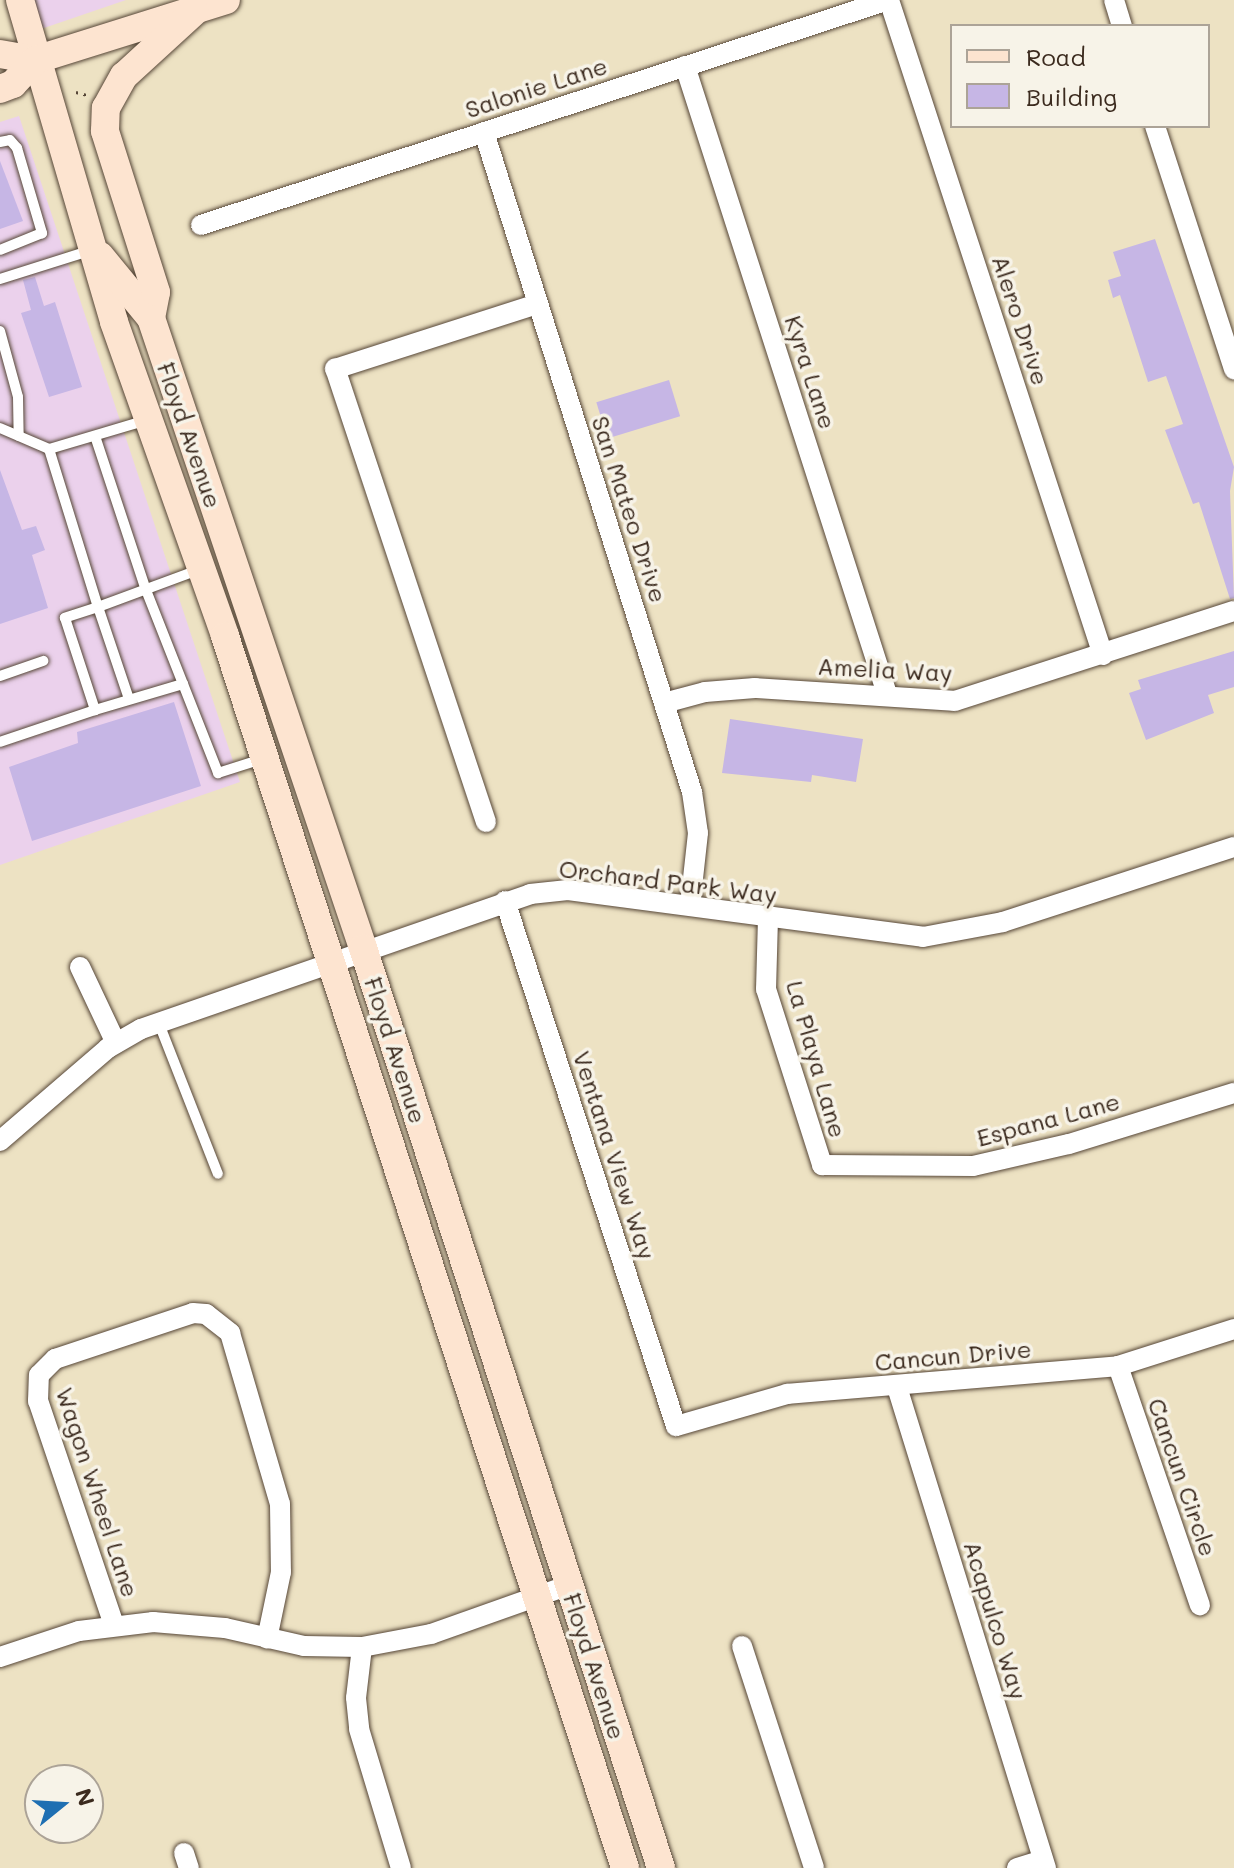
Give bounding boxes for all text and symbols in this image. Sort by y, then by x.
legend [950,24,1210,128]
text: Road [1026,41,1086,72]
street label: Salonie Lane [461,50,611,124]
text: Building [1026,81,1117,112]
street label: Alero Drive [986,251,1056,389]
street label: Kyra Lane [779,312,843,432]
street label: Floyd Avenue [152,358,228,512]
street label: San Mateo Drive [586,412,674,606]
street label: Amelia Way [817,651,953,687]
street label: Orchard Park Way [557,853,779,909]
street label: Floyd Avenue [359,973,433,1127]
street label: La Playa Lane [781,977,853,1141]
street label: Ventana View Way [568,1047,662,1263]
street label: Espana Lane [973,1086,1123,1152]
street label: Cancun Drive [874,1334,1032,1376]
street label: Wagon Wheel Lane [50,1383,146,1601]
street label: Cancun Circle [1143,1394,1223,1560]
street label: Acapulco Way [958,1537,1034,1703]
street label: Floyd Avenue [558,1589,632,1743]
north arrow [24,1764,104,1844]
text: N [69,1785,102,1809]

